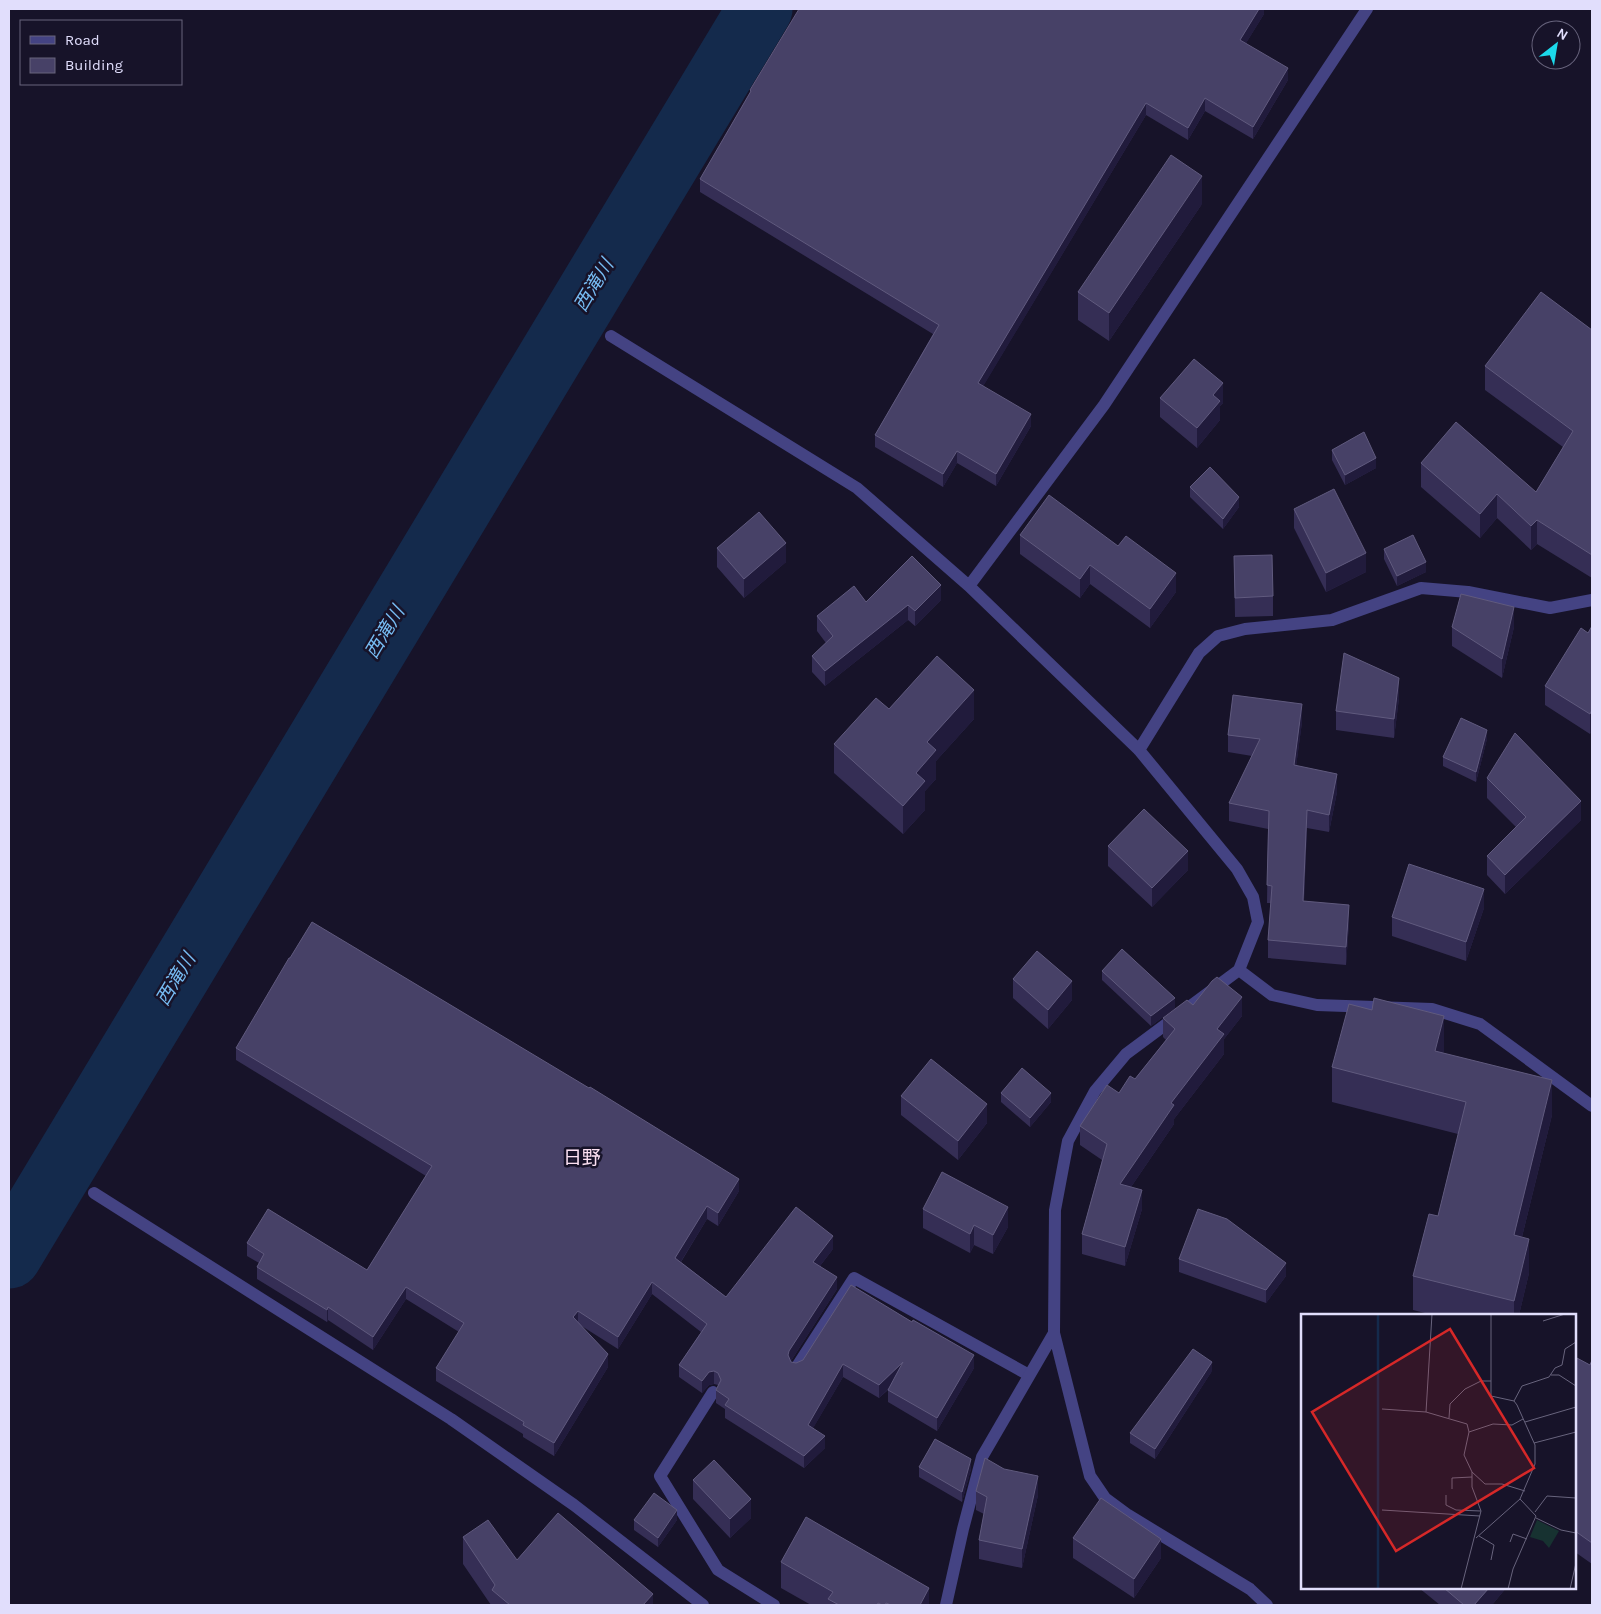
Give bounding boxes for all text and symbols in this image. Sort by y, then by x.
legend [20,20,182,85]
north arrow [1531,20,1581,70]
text: N [1554,24,1571,44]
text: Road [65,31,100,49]
text: Building [65,56,123,74]
water label: 西滝川 [570,254,619,316]
water label: 西滝川 [361,601,410,663]
water label: 西滝川 [152,948,201,1010]
district label: 日野 [563,1147,601,1169]
inset map [1301,1314,1576,1589]

